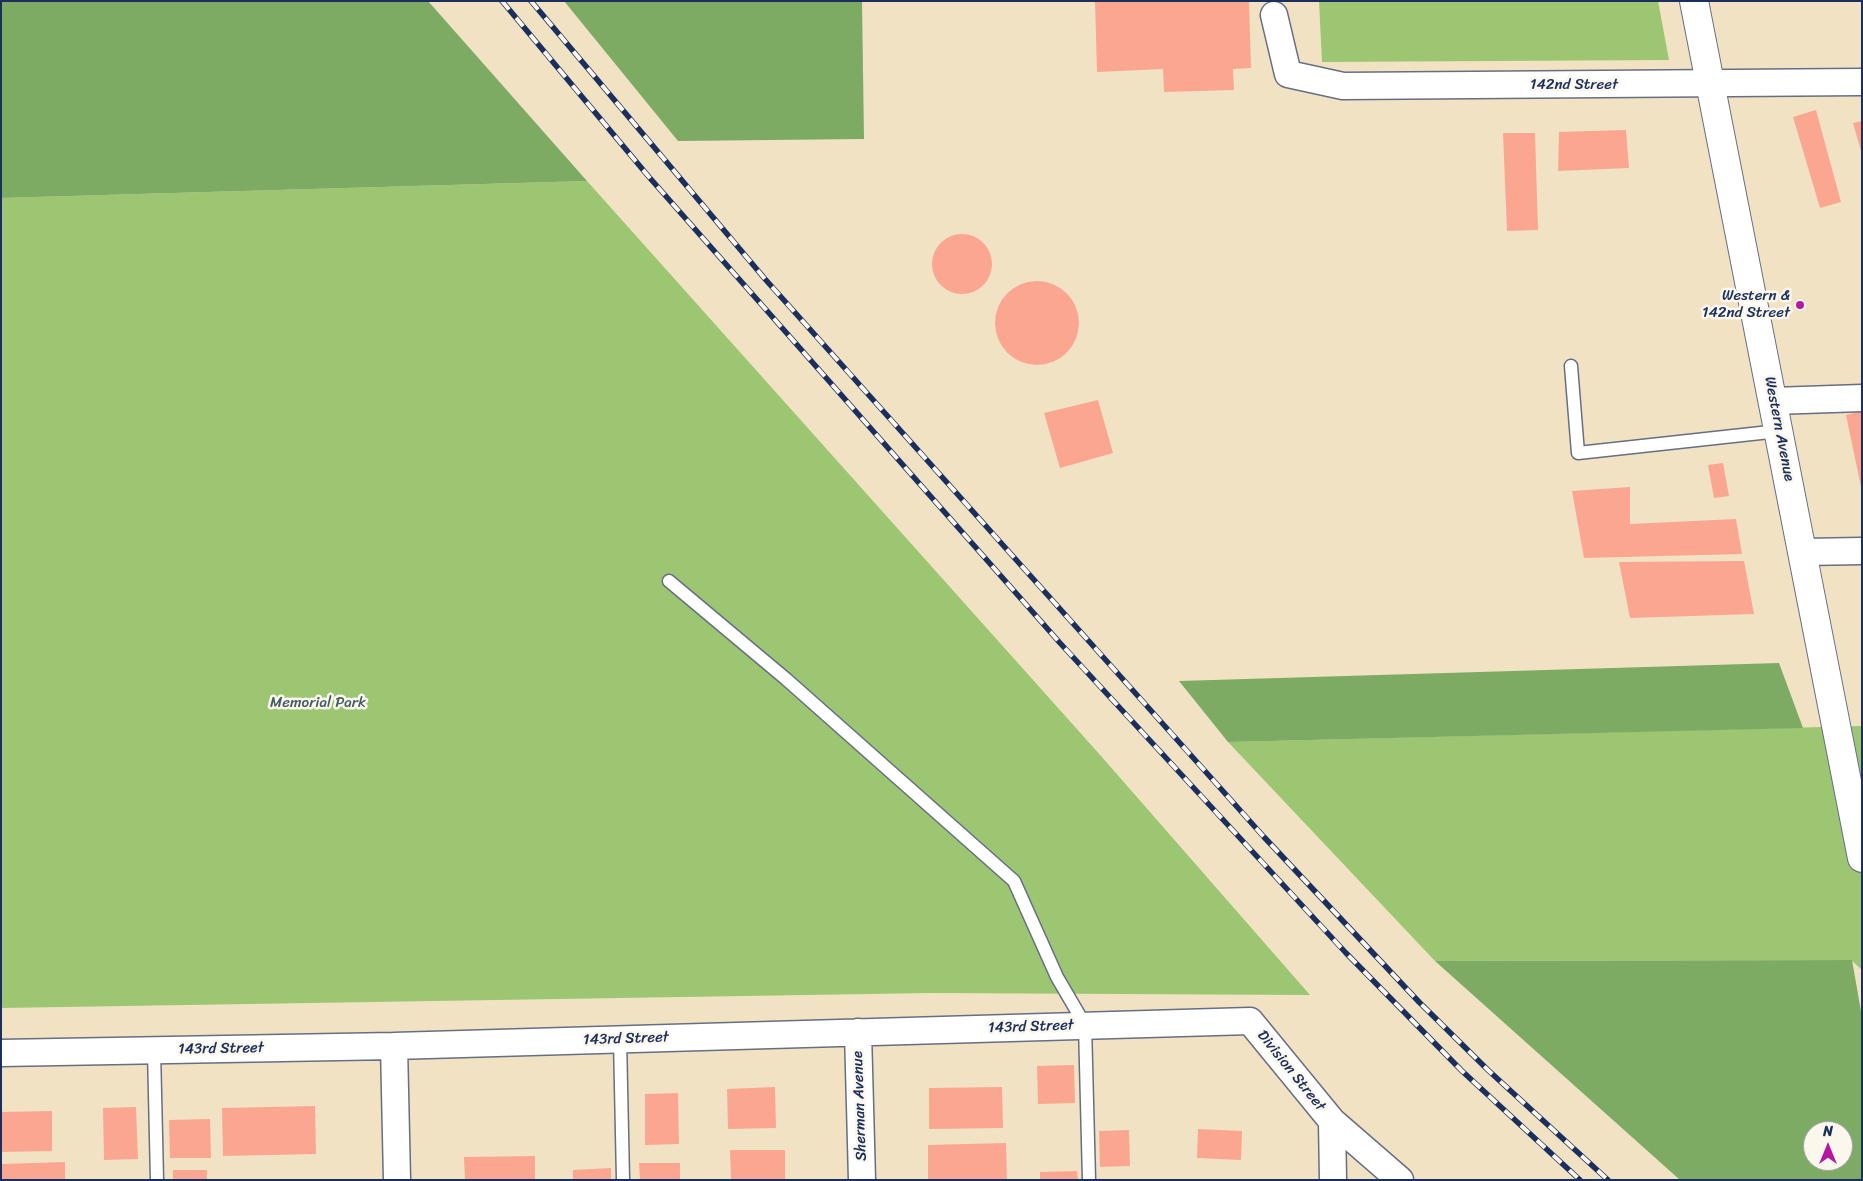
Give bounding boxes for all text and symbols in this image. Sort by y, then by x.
street label: 142nd Street [1530,76,1618,94]
place label: Western & 142nd Street [1702,287,1790,322]
marker: Western & 142nd Street [1794,299,1806,311]
street label: Western Avenue [1760,375,1798,483]
park label: Memorial Park [270,694,366,712]
street label: 143rd Street [988,1017,1074,1037]
street label: Division Street [1253,1027,1329,1115]
street label: 143rd Street [583,1029,669,1049]
street label: 143rd Street [178,1039,264,1059]
street label: Sherman Avenue [849,1051,871,1161]
text: N [1823,1119,1833,1144]
north arrow [1803,1121,1853,1171]

